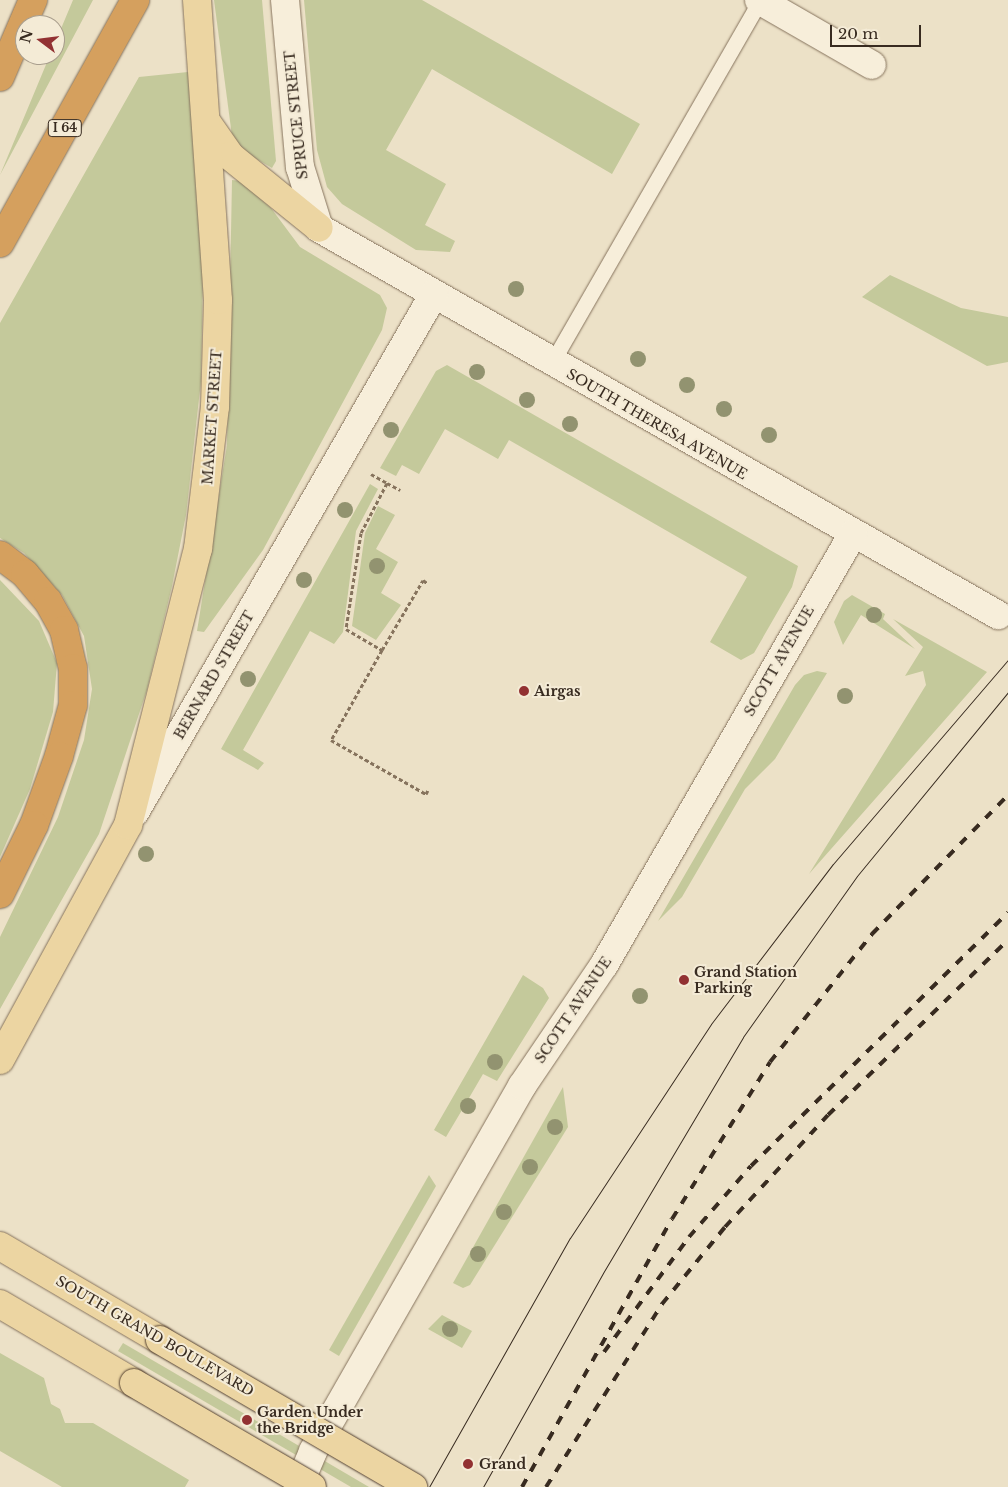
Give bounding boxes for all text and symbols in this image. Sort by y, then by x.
north arrow [15,15,65,65]
scale bar [833,15,924,47]
text: 20 m [838,24,878,43]
text: N [16,28,37,45]
street label: SPRUCE STREET [281,50,311,180]
road number: I 64 [48,119,82,138]
street label: MARKET STREET [199,348,225,486]
street label: SOUTH THERESA AVENUE [563,365,751,483]
street label: SCOTT AVENUE [740,602,818,720]
street label: BERNARD STREET [170,608,258,742]
place label: Airgas [534,683,580,699]
marker: Airgas [518,685,530,697]
street label: SCOTT AVENUE [531,953,615,1067]
place label: Grand Station Parking [694,964,797,996]
marker: Grand Station Parking [678,974,690,986]
street label: SOUTH GRAND BOULEVARD [53,1272,257,1400]
place label: Garden Under the Bridge [257,1404,363,1436]
marker: Garden Under the Bridge [241,1414,253,1426]
place label: Grand [479,1456,526,1472]
marker: Grand [461,1457,475,1471]

